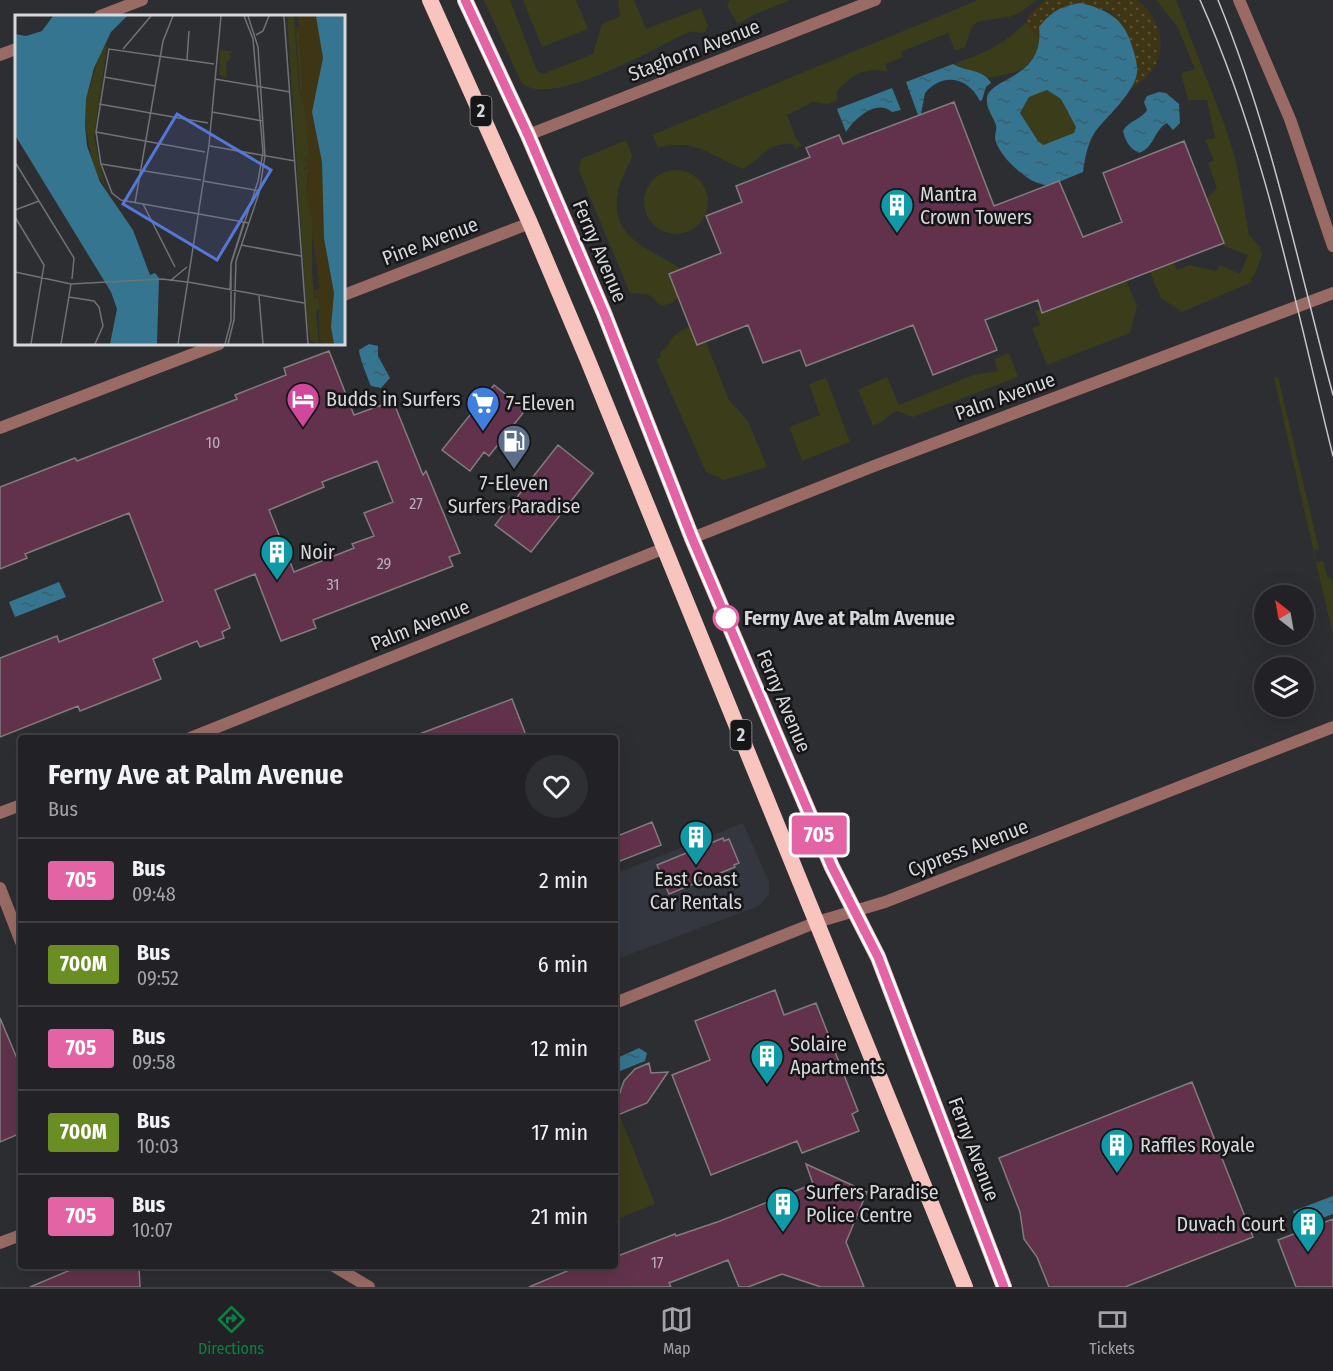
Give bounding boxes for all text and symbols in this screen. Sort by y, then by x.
street label: Staghorn Avenue [625,14,763,86]
inset map [15,15,345,345]
road number: 2 [470,96,492,126]
place label: Mantra Crown Towers [920,182,1032,229]
building icon: Mantra Crown Towers [879,187,915,234]
street label: Ferny Avenue [568,196,632,306]
street label: Pine Avenue [379,212,481,270]
street label: Palm Avenue [952,367,1058,425]
hotel icon: Budds in Surfers [285,381,321,428]
supermarket icon: 7-Eleven [465,385,501,432]
place label: Budds in Surfers [326,387,461,411]
place label: 7-Eleven [506,391,575,415]
fuel station icon: 7-Eleven Surfers Paradise [496,423,532,470]
house number: 10 [206,433,220,452]
place label: 7-Eleven Surfers Paradise [448,471,580,518]
house number: 27 [409,494,423,513]
building icon: Noir [259,534,295,581]
place label: Noir [300,540,335,564]
house number: 29 [377,554,392,573]
house number: 31 [326,575,340,594]
north arrow [1254,585,1314,645]
map controls [1254,585,1314,717]
street label: Palm Avenue [367,594,473,656]
marker: Ferny Ave at Palm Avenue [713,605,739,631]
place label: Ferny Ave at Palm Avenue [744,606,955,630]
street label: Ferny Avenue [752,646,816,756]
button: layers [1254,657,1314,717]
road number: 2 [730,720,752,750]
button: heart [525,755,588,818]
text: Ferny Ave at Palm Avenue [48,758,343,791]
text: Bus [48,797,78,821]
street label: Cypress Avenue [905,814,1031,882]
line badge: 705 [784,816,854,854]
building icon: East Coast Car Rentals [678,819,714,866]
text: 705 [804,822,834,848]
text: Bus [132,855,165,882]
text: 705 [66,867,96,893]
text: 2 min [539,867,588,894]
place label: East Coast Car Rentals [650,867,742,914]
text: 09:48 [132,882,176,906]
text: Bus [137,939,170,966]
text: 700M [60,951,107,977]
text: 6 min [538,951,588,978]
text: 09:52 [137,966,179,990]
text: Bus [132,1023,165,1050]
place label: Solaire Apartments [790,1032,885,1079]
text: 705 [66,1035,96,1061]
text: 12 min [530,1035,588,1062]
building icon: Solaire Apartments [749,1038,785,1085]
text: 09:58 [132,1050,175,1074]
street label: Ferny Avenue [943,1094,1005,1204]
text: Bus [137,1107,170,1134]
text: 700M [60,1119,107,1145]
text: 17 min [531,1119,588,1146]
building icon: Raffles Royale [1099,1127,1135,1174]
place label: Raffles Royale [1140,1133,1255,1157]
text: 10:03 [137,1134,179,1158]
place label: Surfers Paradise Police Centre [806,1180,939,1227]
building icon: Surfers Paradise Police Centre [765,1186,801,1233]
text: Bus [132,1191,165,1218]
text: 705 [66,1203,96,1229]
text: 21 min [531,1203,588,1230]
building icon: Duvach Court [1290,1206,1326,1253]
place label: Duvach Court [1176,1212,1285,1236]
text: 10:07 [132,1218,173,1242]
house number: 17 [651,1253,664,1272]
tab: Directions [198,1303,264,1358]
tab: Map [660,1303,693,1358]
tab: Tickets [1089,1303,1135,1358]

